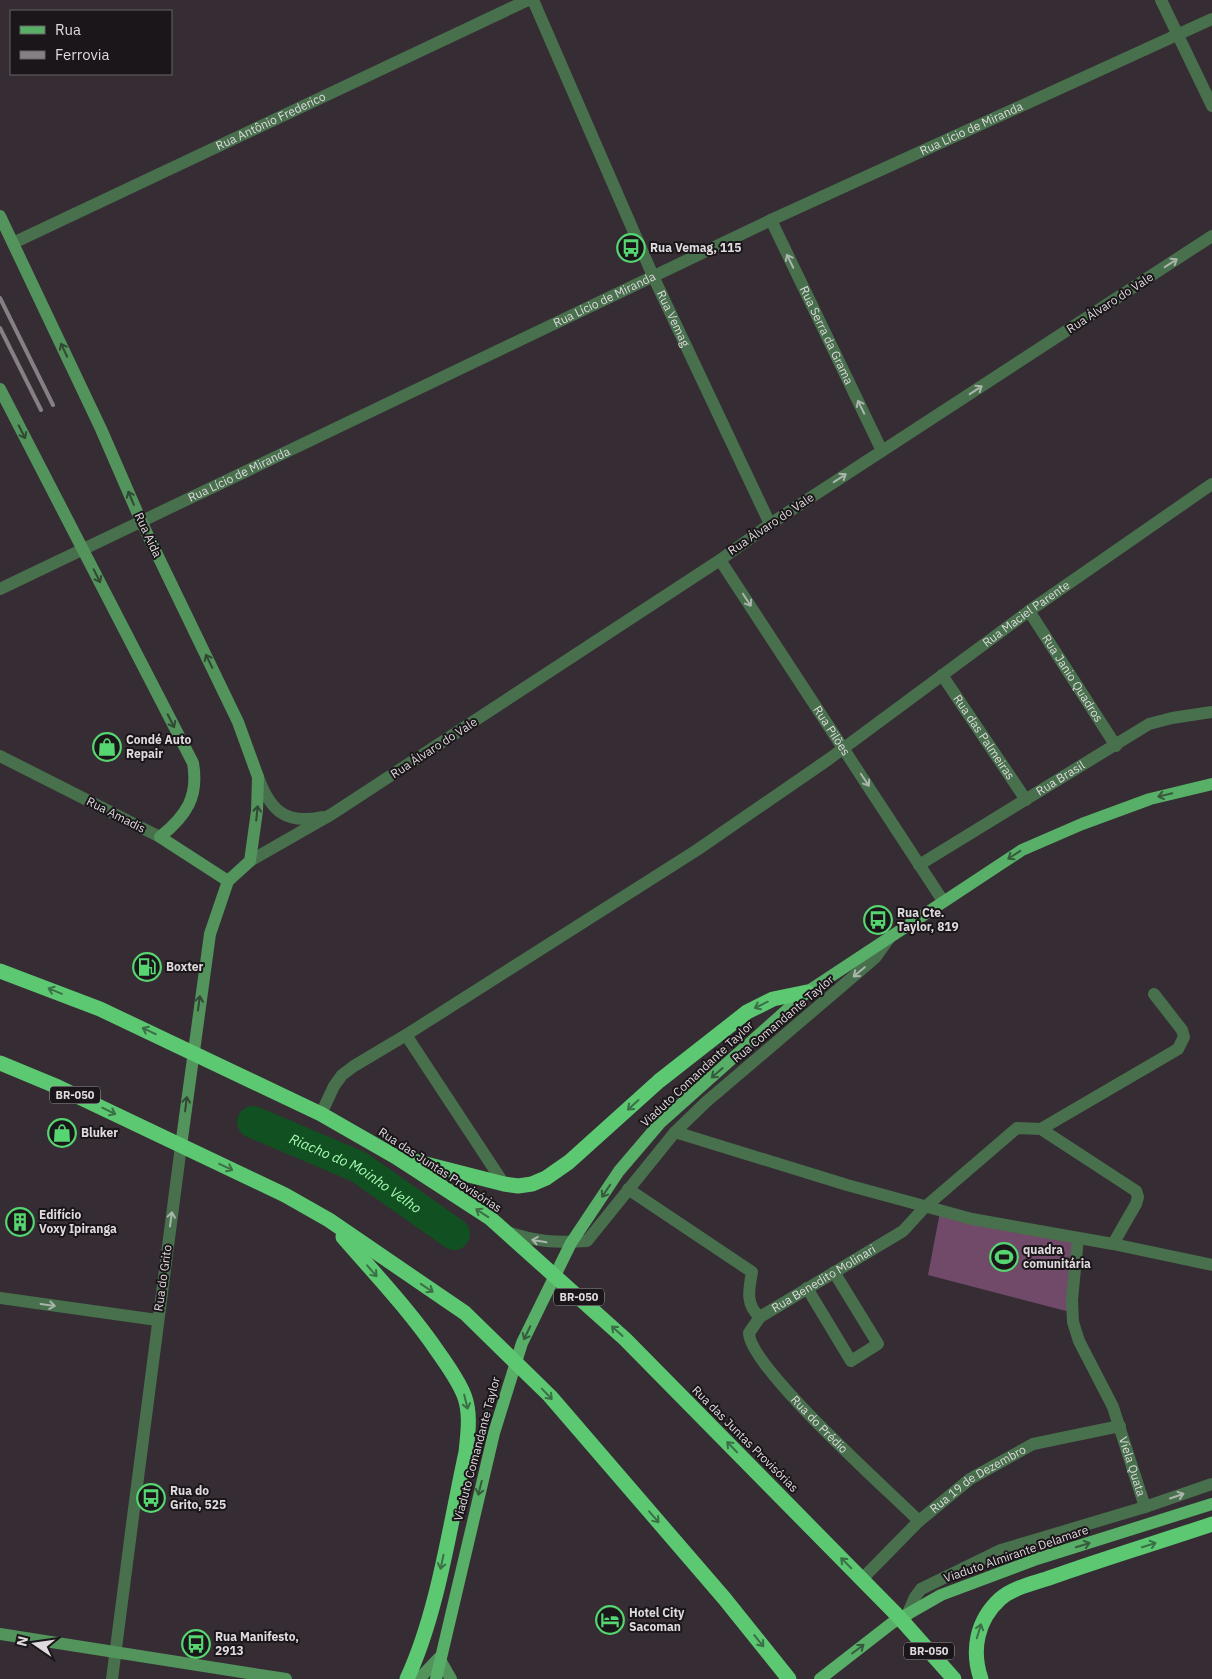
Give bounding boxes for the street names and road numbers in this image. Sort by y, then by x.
street label: Rua Antônio Frederico [213,88,328,153]
street label: Rua Lício de Miranda [917,98,1026,158]
street label: Rua Lício de Miranda [551,268,658,330]
street label: Rua Álvaro do Vale [1064,269,1156,336]
street label: Rua Serra da Grama [797,283,857,387]
street label: Rua Vemag [654,288,694,350]
street label: Rua Lício de Miranda [185,443,293,505]
street label: Rua Álvaro do Vale [725,489,817,558]
street label: Rua Aida [132,510,166,560]
street label: Rua Maciel Parente [979,577,1073,650]
street label: Rua Janio Quadros [1039,631,1107,725]
street label: Rua das Palmeiras [950,692,1018,783]
street label: Rua Pilões [810,703,854,758]
street label: Rua Álvaro do Vale [388,714,480,781]
street label: Rua Brasil [1033,757,1087,798]
street label: Rua Amadis [84,793,148,836]
street label: Rua Comandante Taylor [729,971,837,1066]
street label: Viaduto Comandante Taylor [637,1017,757,1130]
road number: BR-050 [50,1086,100,1104]
street label: Rua das Juntas Provisórias [376,1124,505,1215]
street label: Rua Benedito Molinari [769,1241,878,1315]
street label: Rua do Grito [150,1244,175,1312]
road number: BR-050 [554,1288,604,1305]
street label: Viaduto Comandante Taylor [450,1375,503,1523]
street label: Rua das Juntas Provisórias [689,1382,802,1495]
street label: Rua do Prédio [788,1392,851,1456]
street label: Viela Quata [1116,1435,1149,1499]
street label: Rua 19 de Dezembro [927,1441,1029,1516]
street label: Viaduto Almirante Delamare [942,1522,1090,1585]
road number: BR-050 [904,1642,954,1660]

